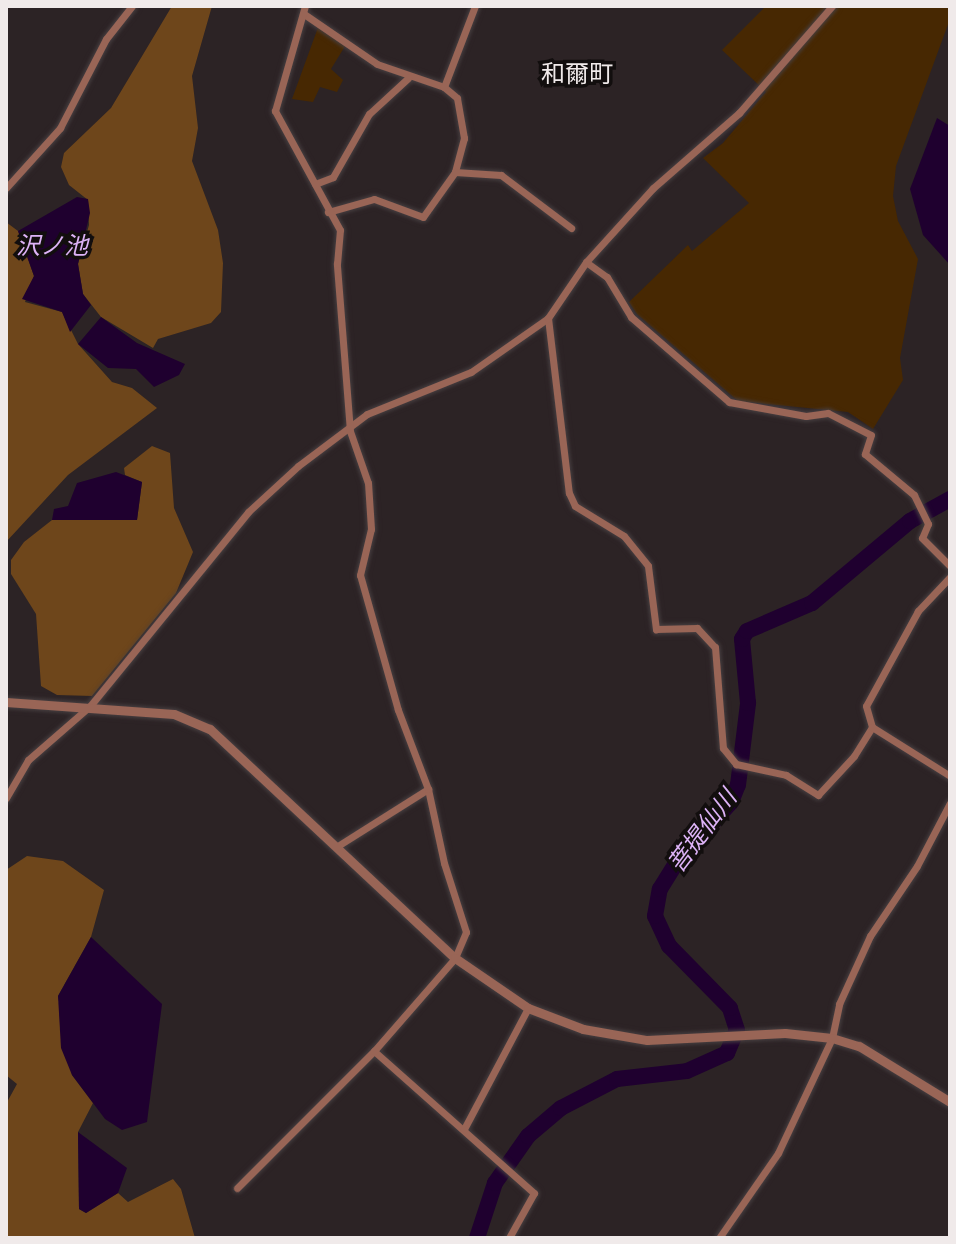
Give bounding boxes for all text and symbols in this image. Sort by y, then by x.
district label: 和爾町 [541,60,613,88]
water label: 沢ノ池 [16,232,88,260]
water label: 菩提仙川 [662,784,742,878]

